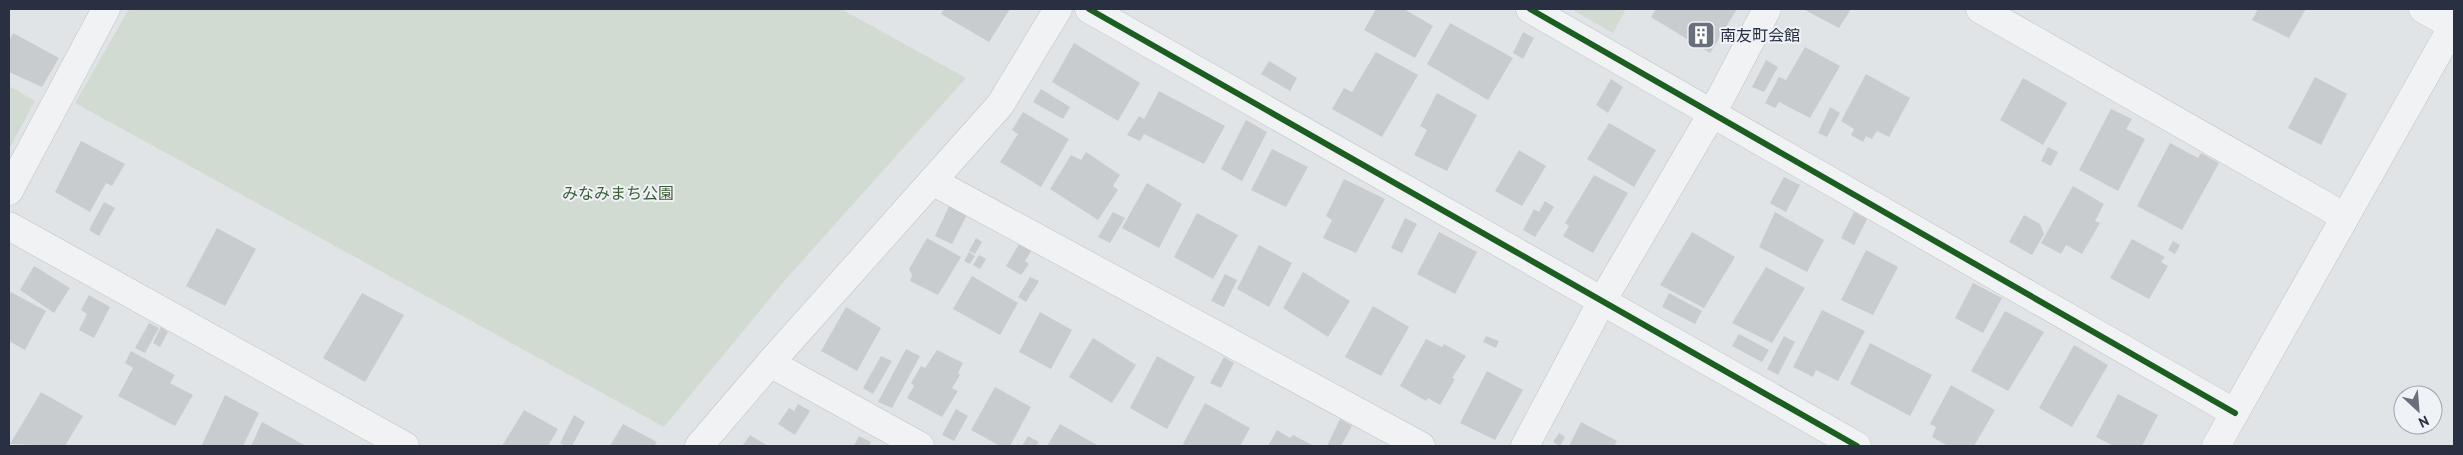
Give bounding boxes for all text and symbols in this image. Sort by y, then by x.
building icon: 南友町会館 [1686,20,1716,50]
place label: 南友町会館 [1720,25,1800,45]
park label: みなみまち公園 [562,183,674,203]
north arrow [2393,385,2443,435]
text: N [2416,412,2432,432]

